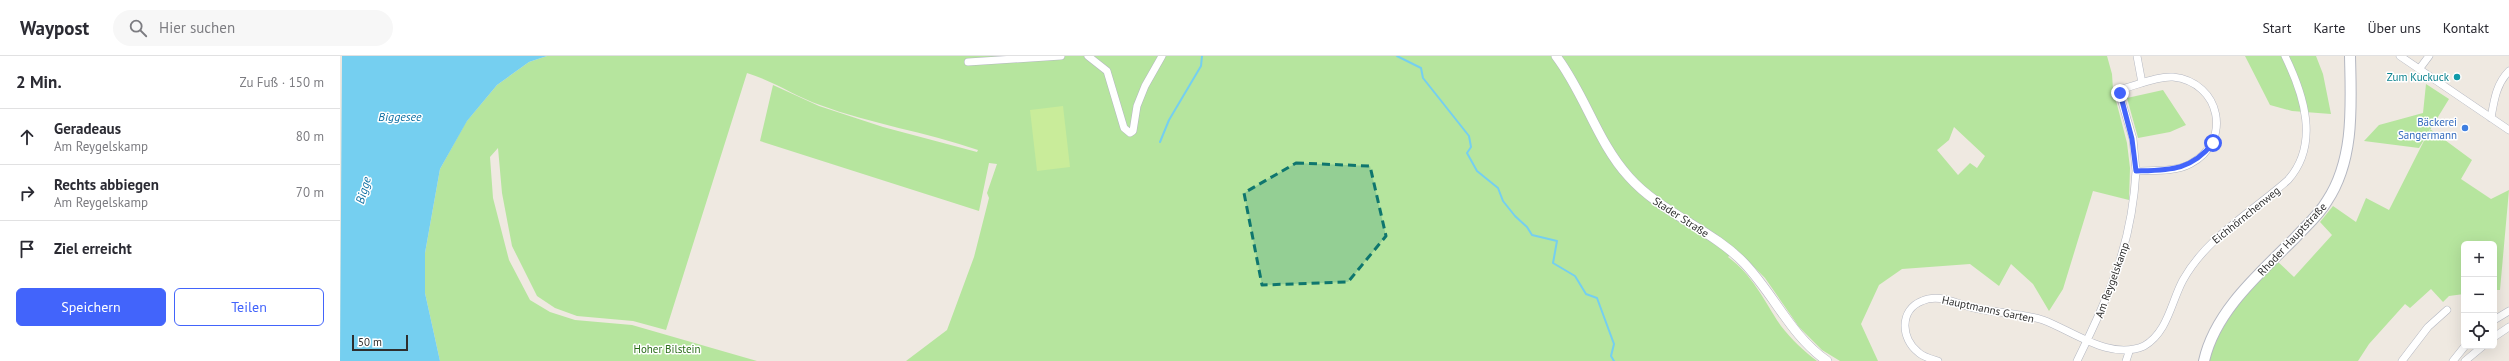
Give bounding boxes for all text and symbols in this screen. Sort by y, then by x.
search box [113,10,393,46]
text: Waypost [20,16,89,40]
icon: search [127,17,149,39]
text: Hier suchen [159,18,235,37]
text: Start [2262,19,2291,37]
text: Karte [2313,19,2345,37]
text: Über uns [2367,19,2421,37]
text: Kontakt [2443,19,2489,37]
place label: Zum Kuckuck [2387,70,2450,84]
text: 2 Min. [16,71,62,93]
marker: Zum Kuckuck [2452,72,2462,82]
text: Zu Fuß · 150 m [240,74,324,91]
route end [2111,84,2129,102]
water label: Biggesee [378,109,422,124]
place label: Bäckerei Sangermann [2398,115,2457,142]
text: Geradeaus [54,119,121,138]
marker: Bäckerei Sangermann [2460,123,2470,133]
icon: ahead [16,126,38,148]
text: 80 m [296,128,324,145]
route start [2204,134,2222,152]
text: Am Reygelskamp [54,138,148,155]
water label: Bigge [352,174,374,205]
text: Rechts abbiegen [54,175,159,194]
icon: right [16,182,38,204]
street label: Eichhörnchenweg [2209,183,2283,247]
text: 70 m [296,184,324,201]
text: Am Reygelskamp [54,194,148,211]
street label: Stader Straße [1650,194,1712,241]
street label: Rhoder Hauptstraße [2255,199,2330,278]
icon: arrive [16,238,38,260]
text: Ziel erreicht [54,239,132,258]
street label: Am Reygelskamp [2092,240,2132,320]
map controls [2461,241,2497,349]
button: + [2461,241,2497,277]
button: − [2461,277,2497,313]
button: Speichern [16,288,166,326]
button: Teilen [174,288,324,326]
street label: Hauptmanns Garten [1941,292,2035,326]
button: locate [2461,313,2497,349]
scale bar [352,333,408,352]
text: 50 m [358,335,382,349]
park label: Hoher Bilstein [634,342,700,356]

